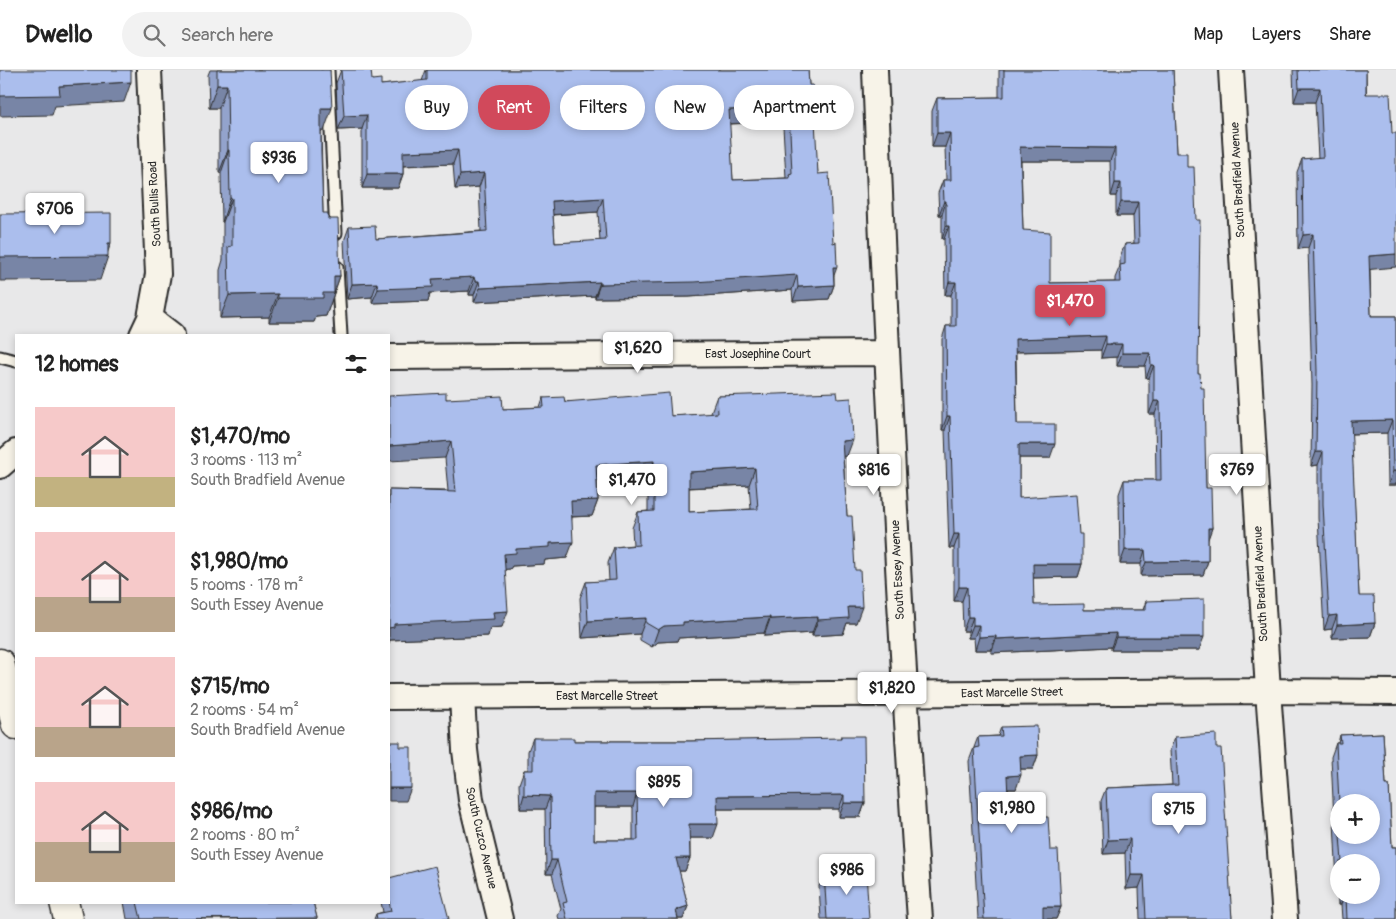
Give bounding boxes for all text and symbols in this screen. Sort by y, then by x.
search box [122,12,472,57]
text: Dwello [25,20,92,49]
icon: search [140,21,168,49]
text: Search here [180,23,273,47]
text: Map [1194,23,1223,46]
text: Layers [1251,23,1301,46]
text: Share [1329,23,1371,46]
chip: Buy [405,85,468,130]
chip: Rent [478,85,550,130]
chip: Filters [560,85,645,130]
chip: New [655,85,724,130]
chip: Apartment [734,85,854,130]
street label: South Bradfield Avenue [1227,121,1249,238]
pin: $936 [249,142,309,184]
text: $936 [261,148,297,168]
street label: South Bullis Road [145,161,165,247]
pin: $706 [25,192,85,235]
text: $706 [36,199,74,219]
pin: $1,470 [1029,284,1111,327]
text: $1,470 [1046,291,1094,311]
pin: $1,620 [597,332,679,374]
text: $1,620 [614,338,662,358]
street label: East Josephine Court [705,347,811,362]
icon: filters [342,350,370,378]
text: 12 homes [35,351,118,378]
text: $1,470/mo [190,423,290,450]
icon: home [75,427,135,487]
text: 3 rooms · 113 m² [190,450,302,470]
pin: $816 [844,454,904,496]
pin: $769 [1207,454,1267,496]
text: $816 [858,460,890,480]
text: $769 [1220,460,1254,480]
pin: $1,470 [591,464,673,506]
text: South Bradfield Avenue [190,470,345,490]
text: $1,470 [608,470,656,490]
street label: South Essey Avenue [888,520,908,620]
street label: South Bradfield Avenue [1250,525,1272,642]
text: $1,980/mo [190,548,288,575]
icon: home [75,552,135,612]
text: 5 rooms · 178 m² [190,575,303,595]
text: South Essey Avenue [190,595,323,615]
pin: $1,820 [851,672,933,714]
text: $715/mo [190,673,270,700]
icon: home [75,677,135,737]
text: $1,820 [869,678,915,698]
street label: East Marcelle Street [961,685,1063,701]
street label: East Marcelle Street [556,689,658,704]
text: 2 rooms · 54 m² [190,700,299,720]
text: South Bradfield Avenue [190,720,345,740]
pin: $895 [634,766,694,808]
text: $895 [647,772,681,792]
street label: South Cuzco Avenue [462,786,500,891]
pin: $1,980 [971,792,1053,834]
pin: $715 [1149,792,1209,835]
map controls [1330,794,1380,904]
button: + [1330,794,1380,844]
text: $986/mo [190,798,272,825]
text: $1,980 [989,798,1035,818]
text: $715 [1163,799,1195,819]
icon: home [75,802,135,862]
text: 2 rooms · 80 m² [190,825,300,845]
text: South Essey Avenue [190,845,323,865]
pin: $986 [817,854,877,896]
button: − [1330,854,1380,904]
text: $986 [830,860,864,880]

